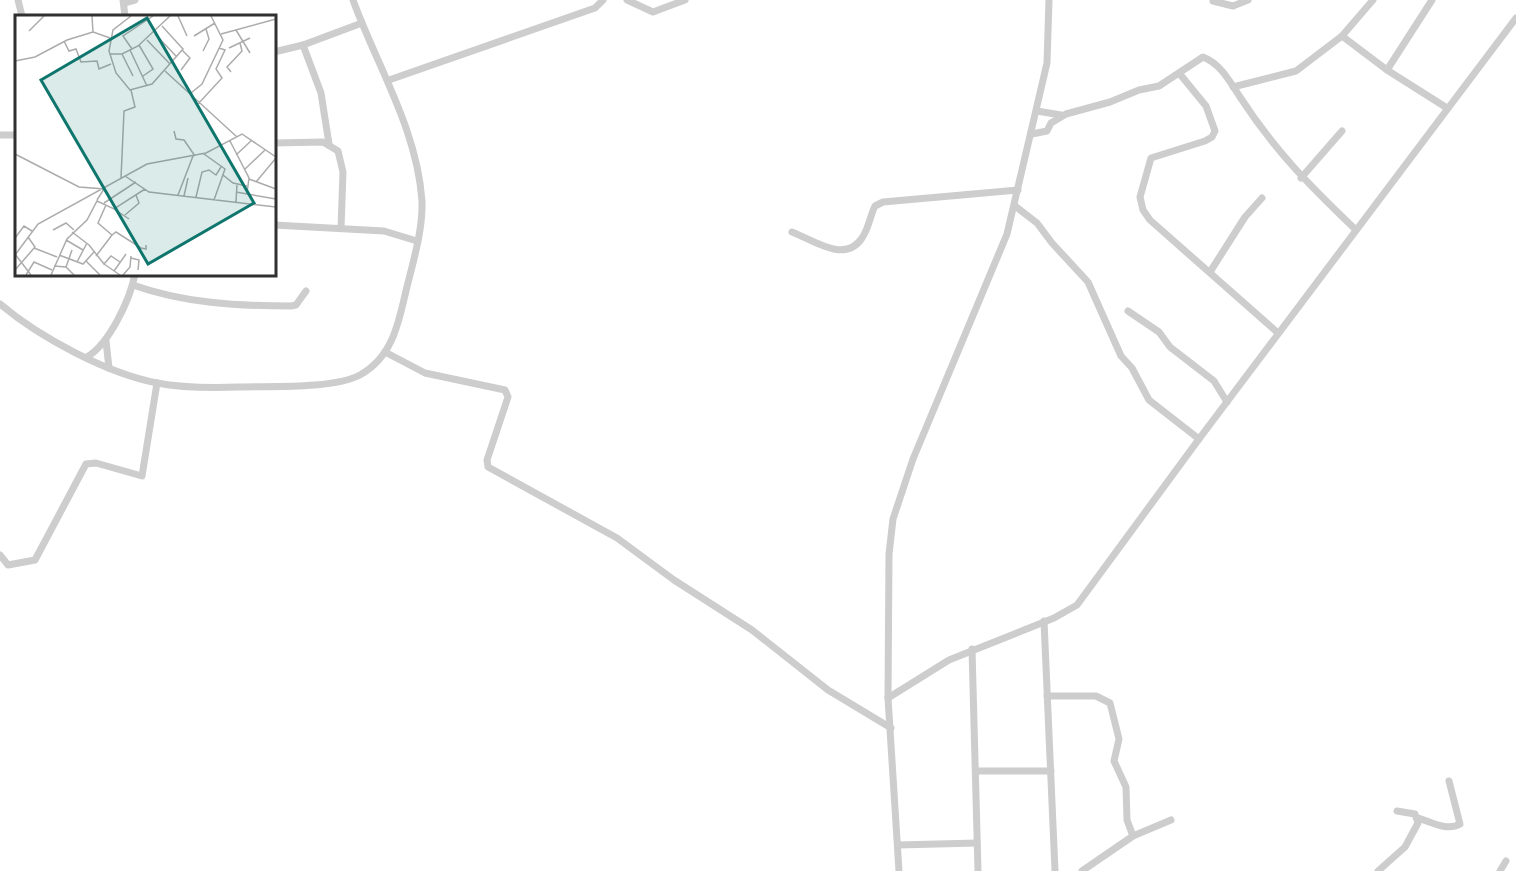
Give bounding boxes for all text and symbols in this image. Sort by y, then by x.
inset map [15,15,276,276]

